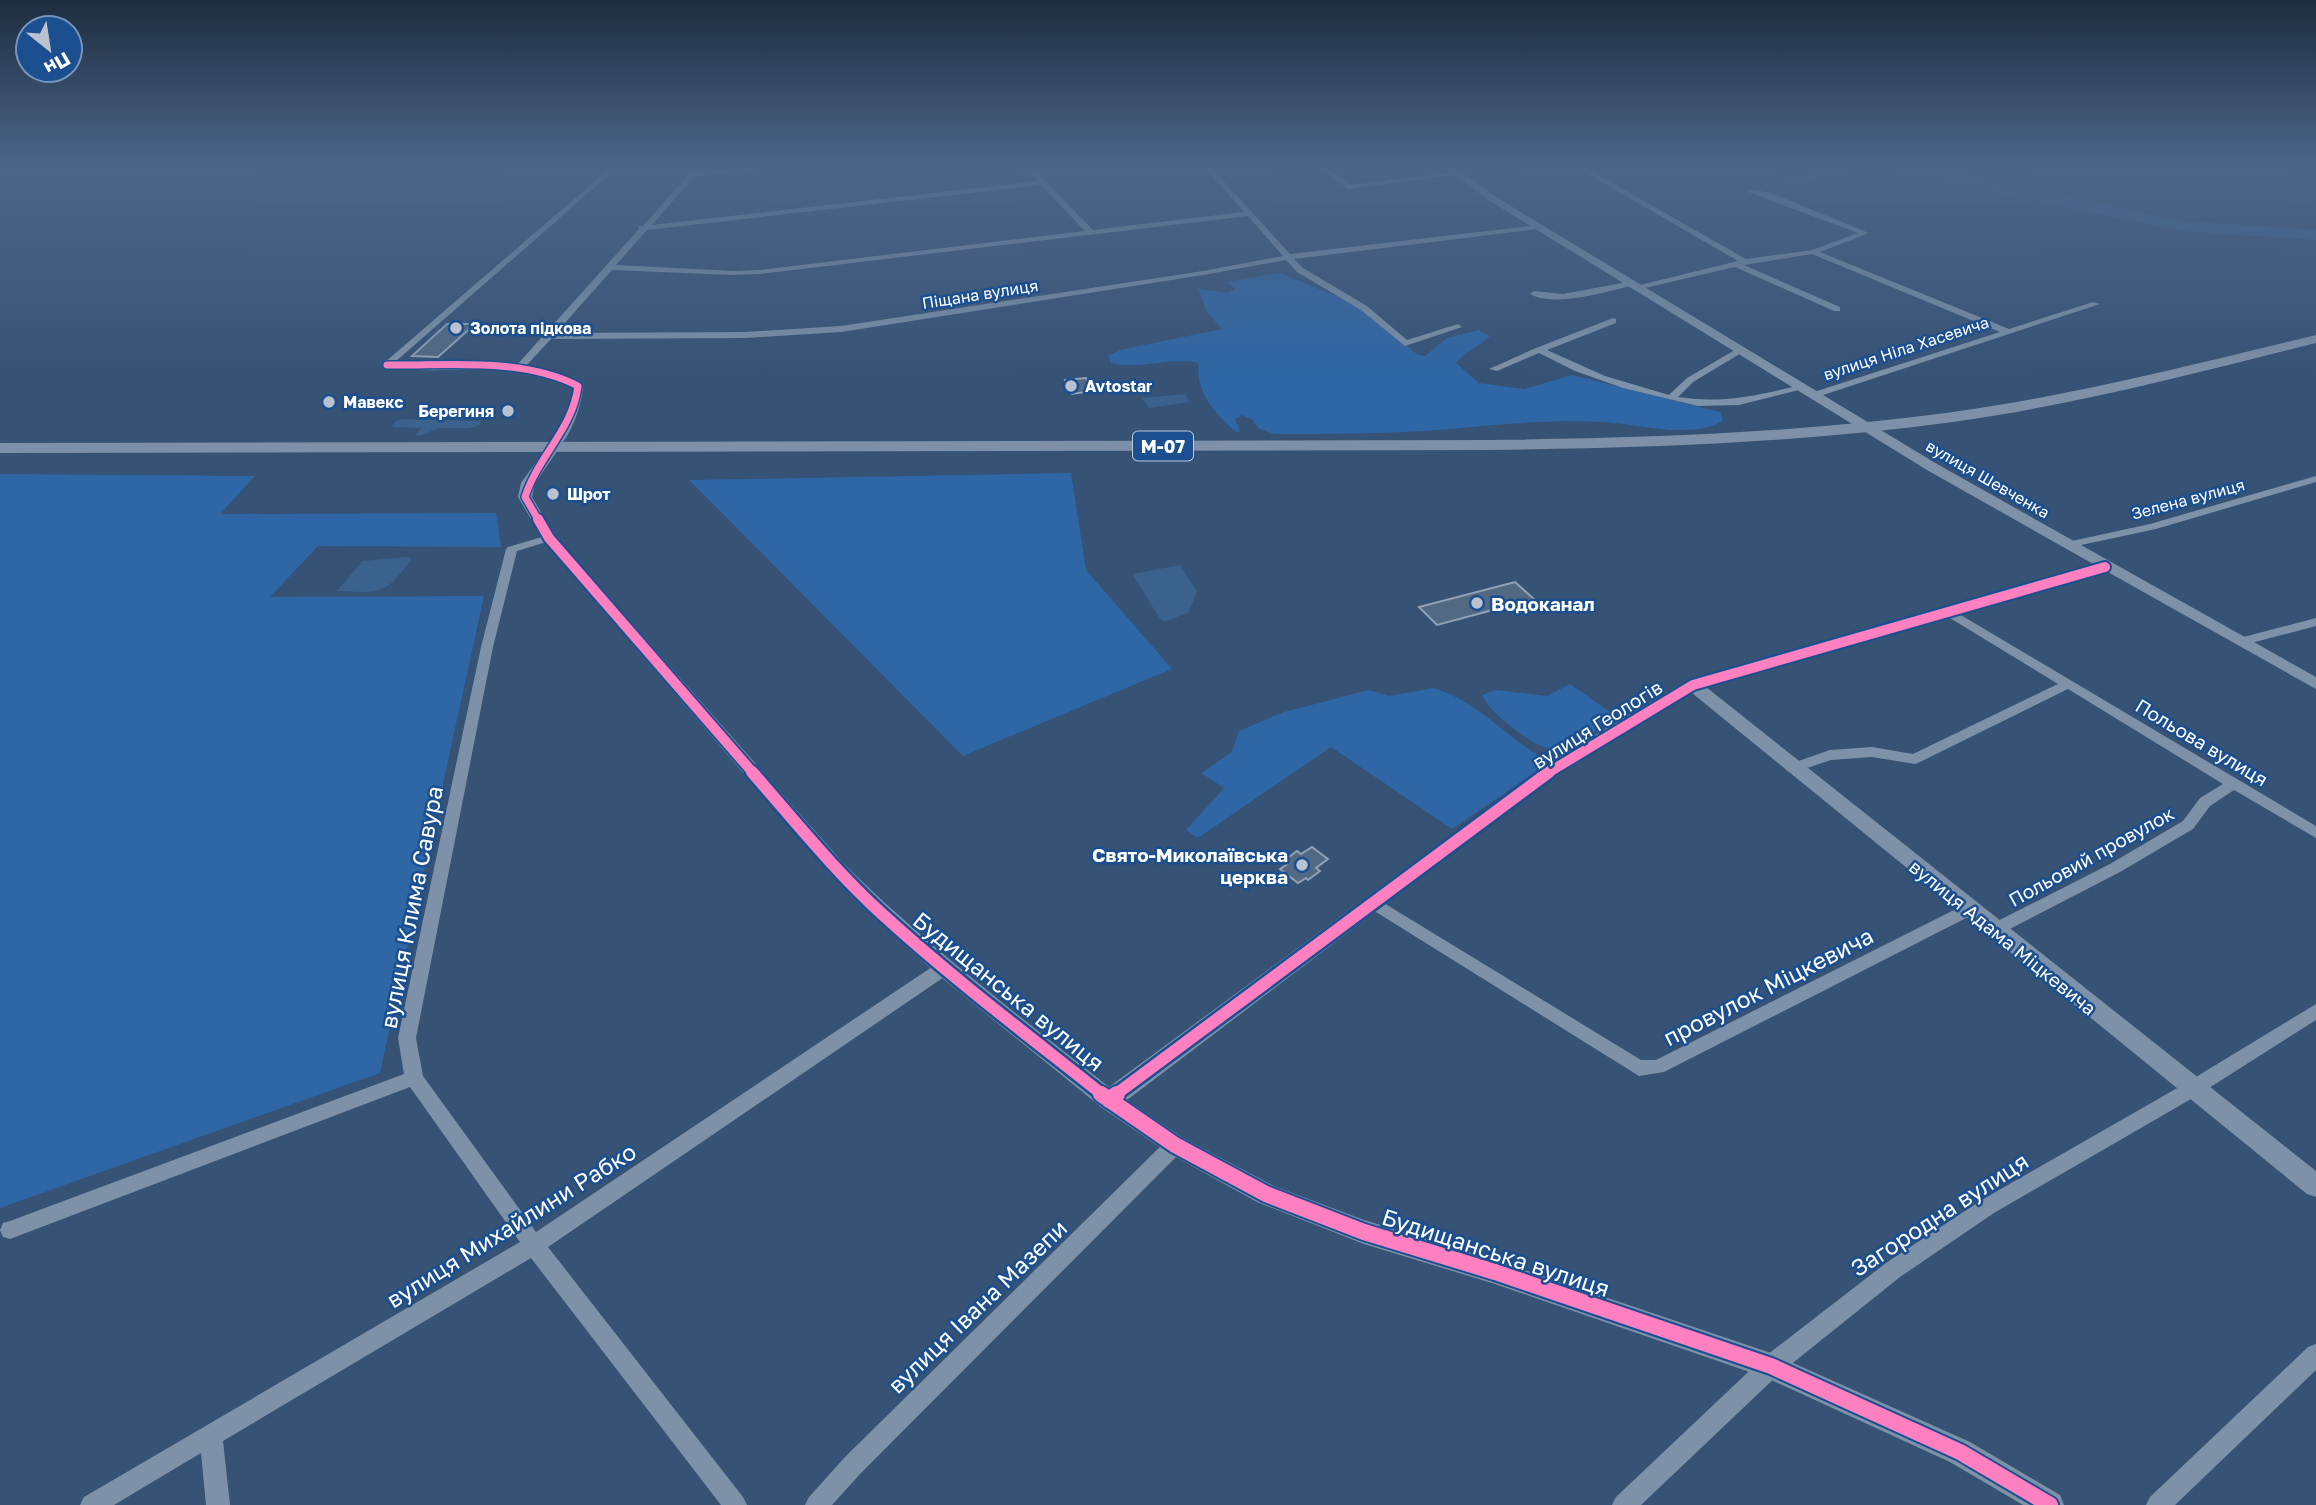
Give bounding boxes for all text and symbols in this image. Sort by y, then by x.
north arrow [14,14,84,84]
text: Пн [41,48,75,81]
street label: Піщана вулиця [920,275,1040,313]
street label: вулиця Ніла Хасевича [1821,312,1991,384]
place label: Золота підкова [470,318,591,338]
marker: Золота підкова [448,320,464,336]
place label: Avtostar [1085,376,1152,396]
marker: Avtostar [1063,378,1079,394]
place label: Мавекс [343,392,403,412]
marker: Мавекс [321,394,337,410]
place label: Берегиня [418,401,494,421]
marker: Берегиня [500,403,516,419]
road number: М-07 [1133,432,1193,461]
street label: вулиця Шевченка [1923,435,2053,523]
street label: Зелена вулиця [2129,474,2247,524]
place label: Шрот [567,484,611,504]
marker: Шрот [545,486,561,502]
place label: Водоканал [1491,592,1595,615]
marker: Водоканал [1469,595,1485,611]
street label: вулиця Геологів [1528,675,1666,773]
street label: Польова вулиця [2132,693,2272,791]
street label: вулиця Клима Савура [374,783,448,1031]
street label: Польовий провулок [2004,801,2178,911]
place label: Свято-Миколаївська церква [1092,843,1288,888]
street label: вулиця Адама Міцкевича [1905,854,2101,1020]
marker: Свято-Миколаївська церква [1294,857,1310,873]
street label: Будищанська вулиця [908,905,1110,1077]
street label: провулок Міцкевича [1658,921,1878,1051]
street label: вулиця Михайлини Рабко [381,1137,641,1313]
street label: Загородна вулиця [1845,1146,2033,1282]
street label: Будищанська вулиця [1379,1202,1613,1302]
street label: вулиця Івана Мазепи [882,1213,1072,1399]

